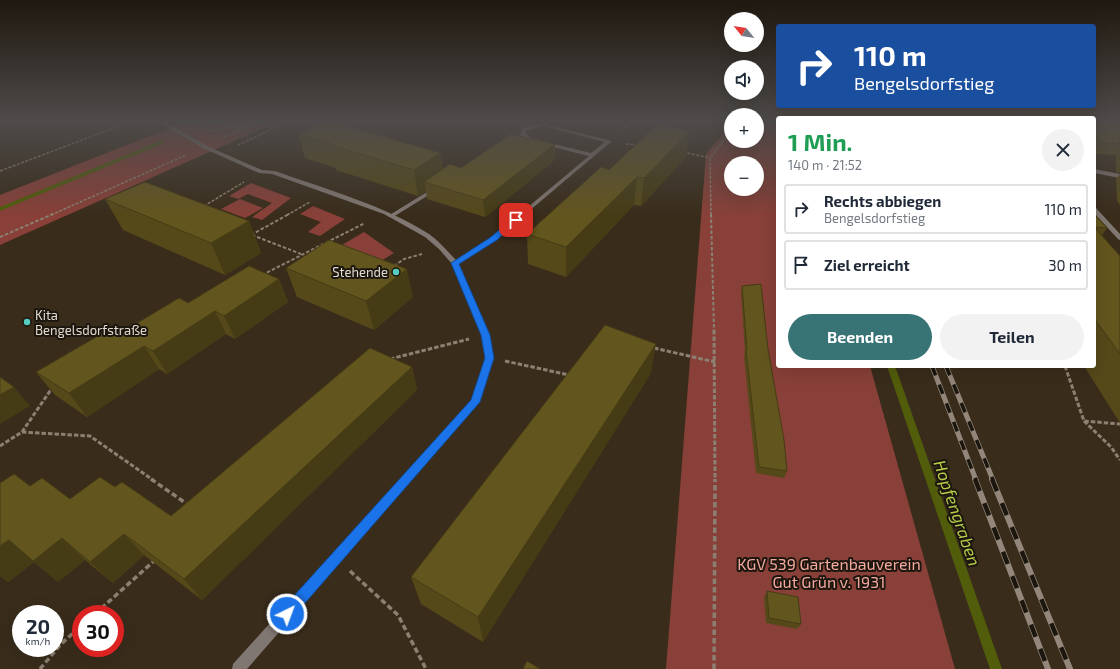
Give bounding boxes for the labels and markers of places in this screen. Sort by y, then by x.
pin [499,203,533,237]
place label: Stehende [332,264,388,280]
marker: Stehende [391,267,401,277]
place label: Kita Bengelsdorfstraße [35,307,147,338]
marker: Kita Bengelsdorfstraße [22,317,32,327]

